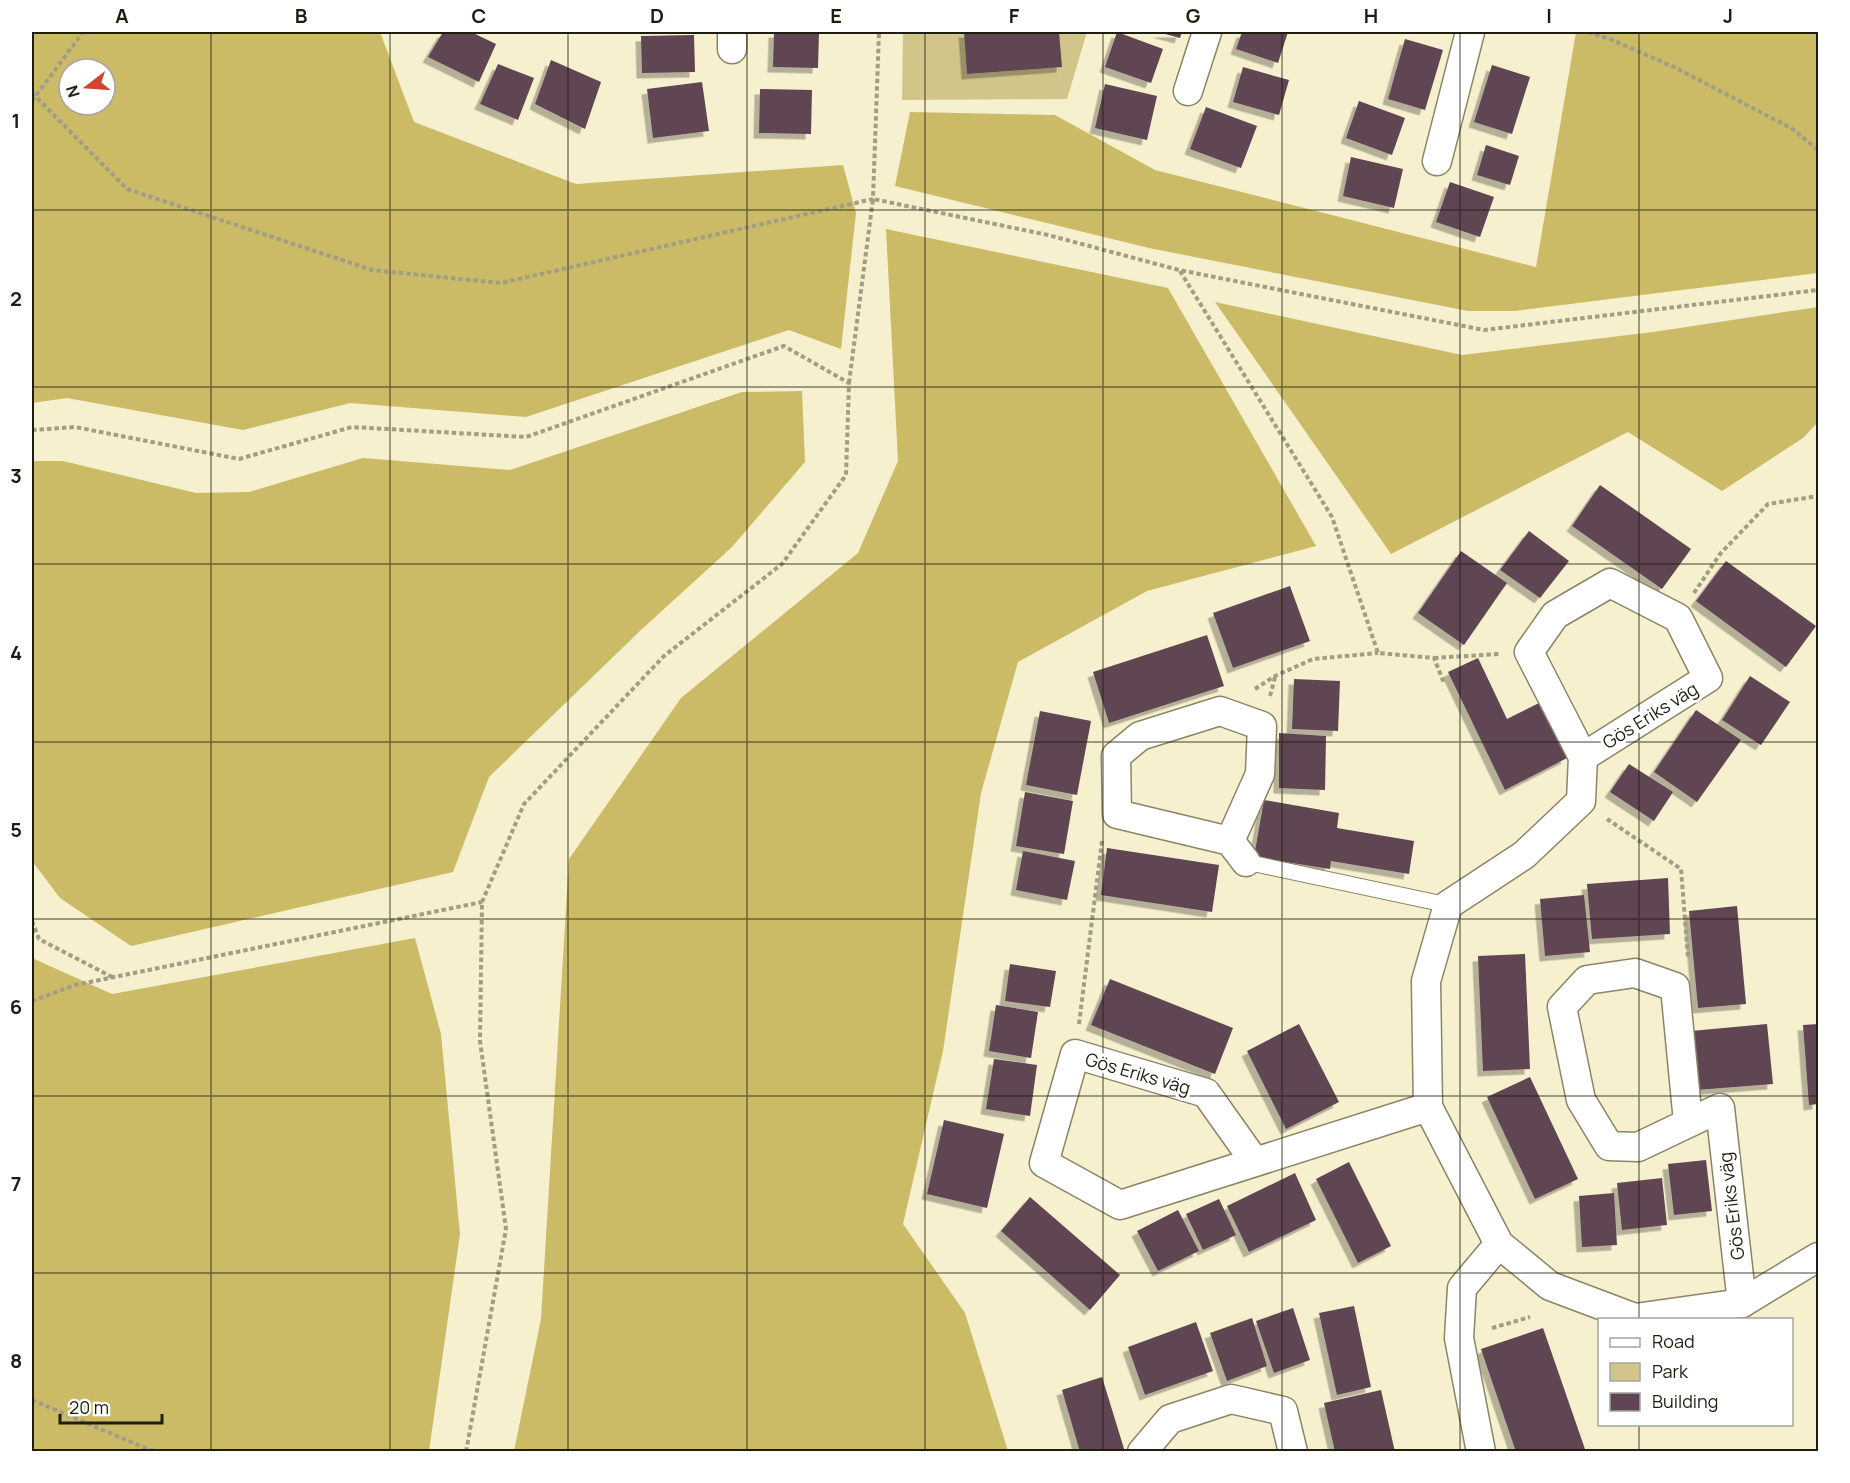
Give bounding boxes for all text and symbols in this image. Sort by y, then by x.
text: A [115,2,129,29]
text: B [295,2,308,29]
text: C [472,2,486,29]
text: D [650,2,664,29]
text: E [830,2,842,29]
text: F [1009,2,1020,29]
text: G [1186,2,1201,29]
text: H [1364,2,1378,29]
text: I [1546,2,1552,29]
text: J [1723,2,1733,29]
north arrow [57,57,117,117]
text: N [60,83,85,100]
text: 1 [12,107,20,134]
text: 2 [10,285,22,312]
text: 3 [10,462,22,489]
text: 4 [10,639,22,666]
street label: Gös Eriks väg [1598,676,1702,754]
text: 5 [10,816,22,843]
text: 6 [10,993,22,1020]
street label: Gös Eriks väg [1083,1047,1193,1099]
street label: Gös Eriks väg [1712,1151,1750,1261]
text: 7 [11,1170,21,1197]
legend [1598,1318,1793,1426]
text: Road [1652,1329,1695,1353]
text: 8 [10,1347,22,1374]
text: Park [1652,1359,1689,1383]
scale bar [60,1387,162,1425]
text: Building [1652,1389,1718,1413]
text: 20 m [69,1395,109,1419]

